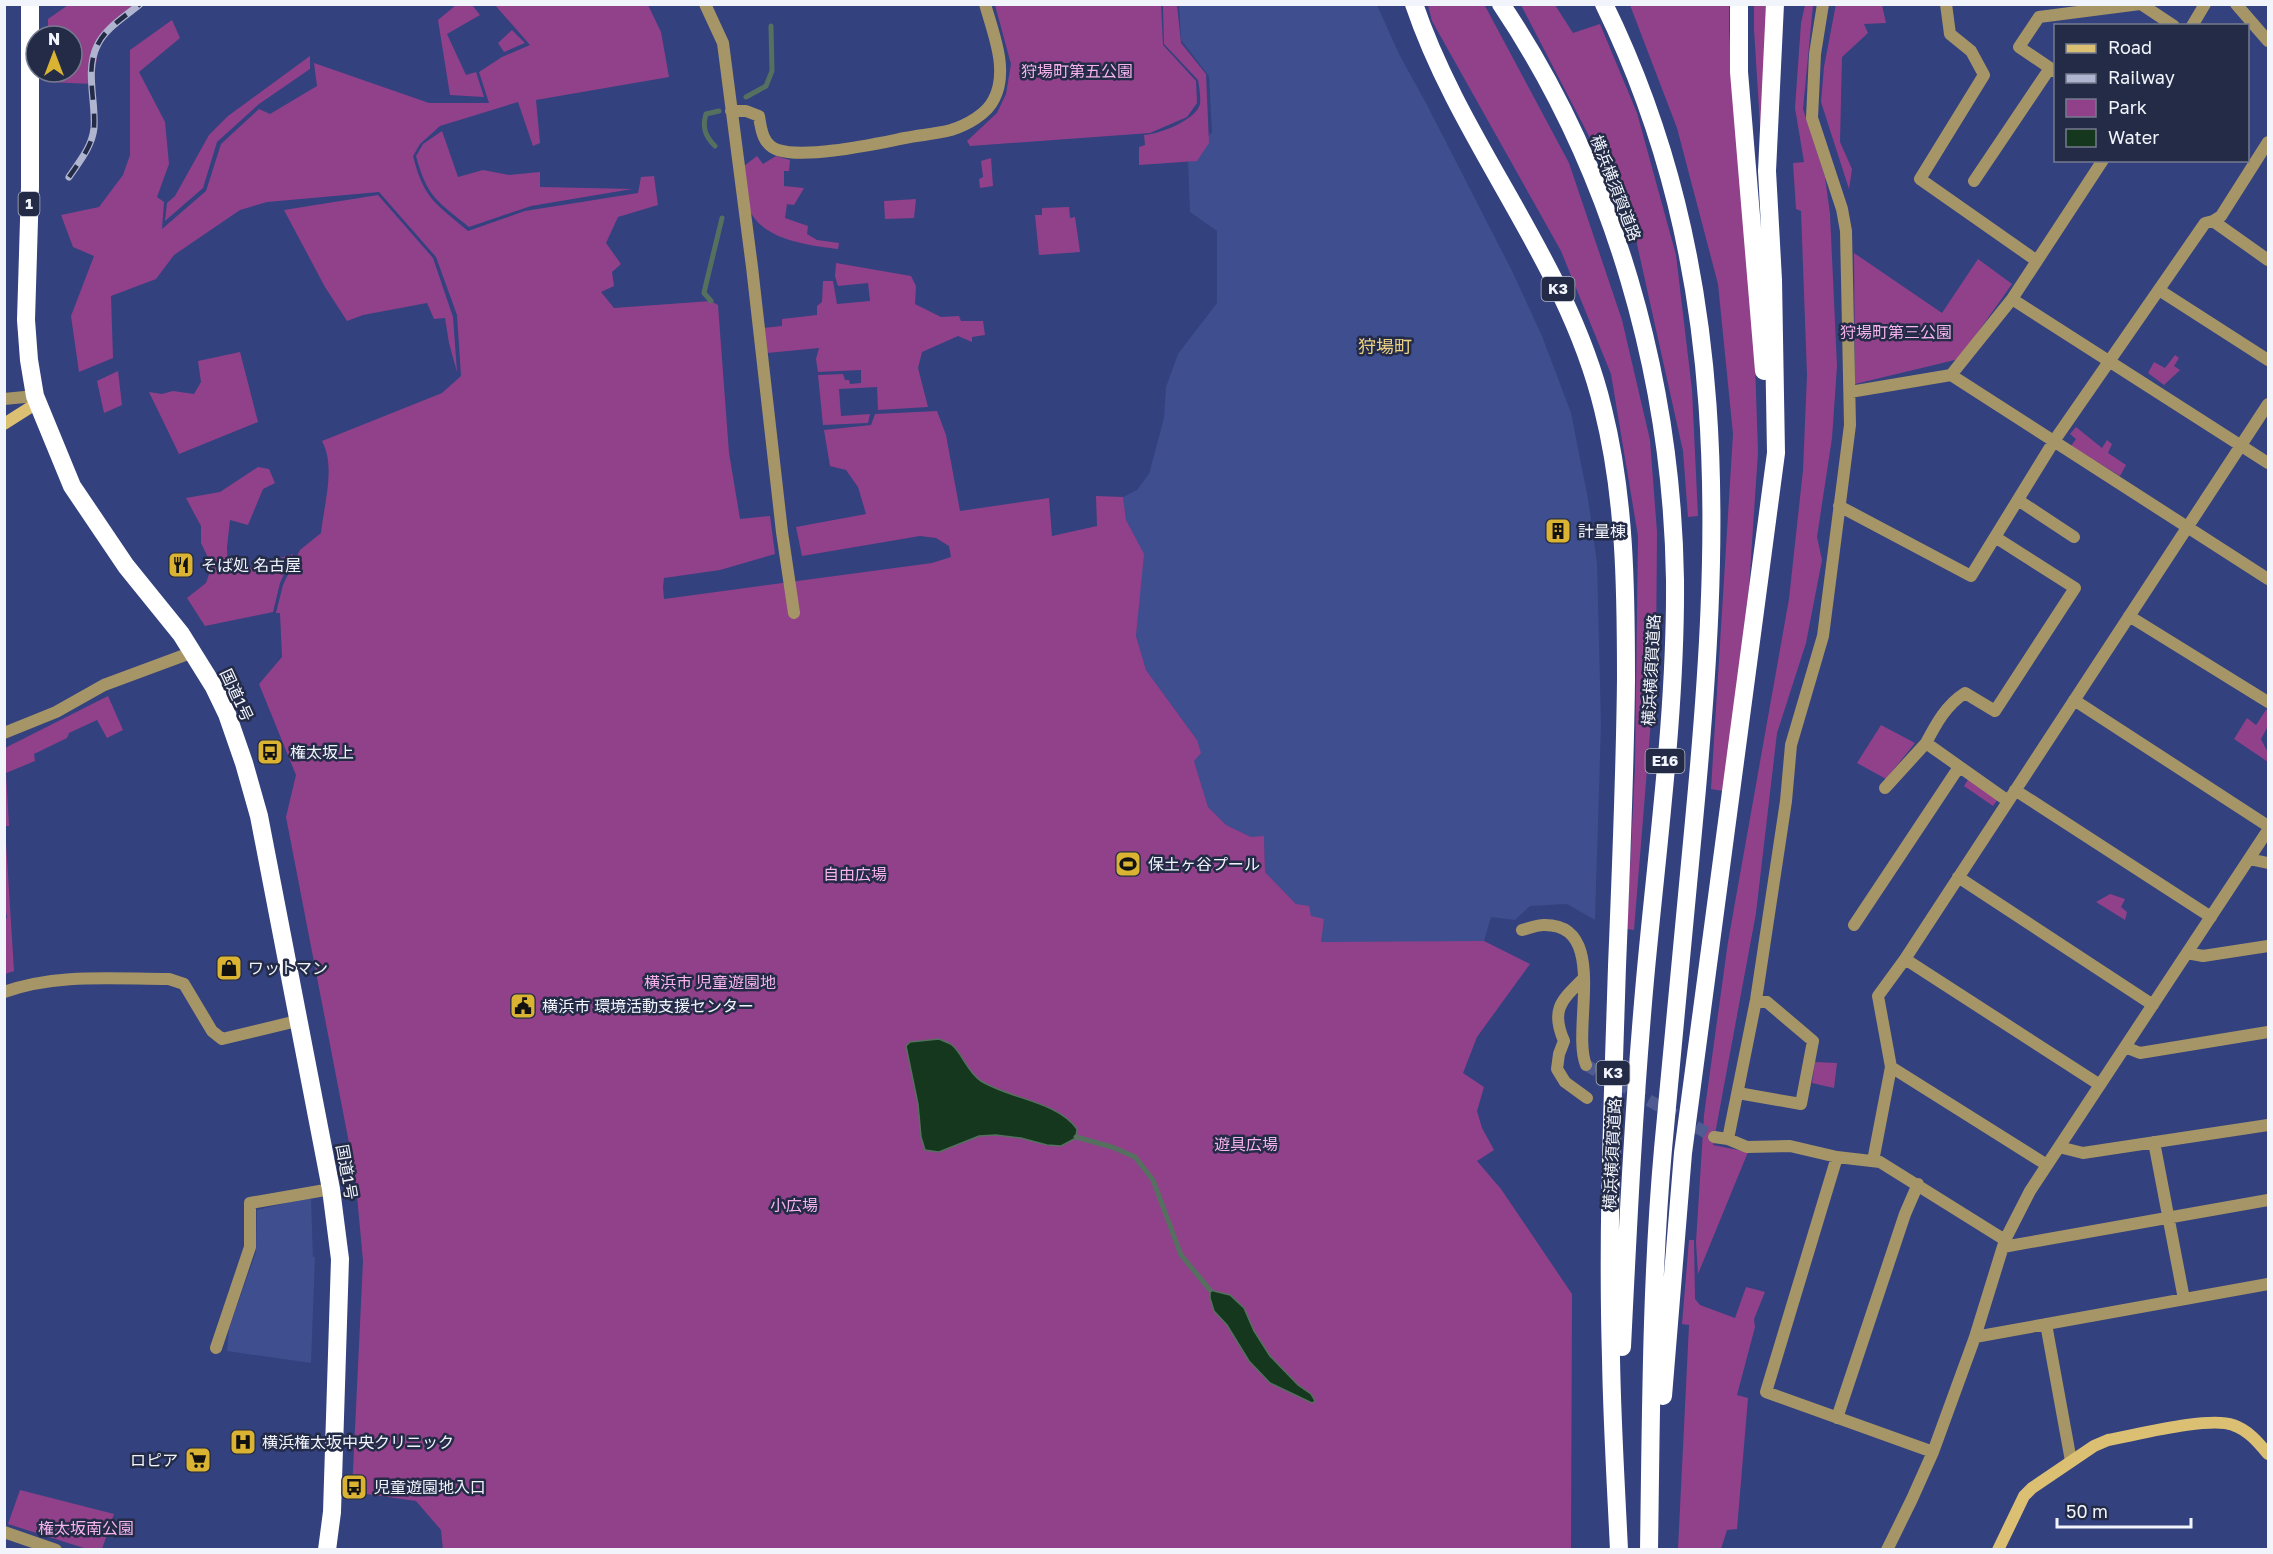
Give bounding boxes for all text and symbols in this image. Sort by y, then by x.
north arrow [24,24,84,84]
legend [2054,24,2249,162]
text: N [48,29,60,49]
text: Road [2108,36,2152,58]
park label: 狩場町第五公園 [1021,61,1133,81]
text: Railway [2108,66,2175,88]
text: Park [2108,96,2147,118]
text: Water [2108,126,2159,148]
street label: 横浜横須賀道路 [1587,132,1645,244]
road number: 1 [18,192,40,216]
road number: K3 [1542,277,1574,301]
park label: 狩場町第三公園 [1840,322,1952,342]
district label: 狩場町 [1358,335,1412,357]
building icon: 計量棟 [1543,516,1573,546]
place label: 計量棟 [1578,521,1626,541]
restaurant icon: そば処 名古屋 [166,550,196,580]
place label: そば処 名古屋 [201,555,301,575]
street label: 横浜横須賀道路 [1638,614,1664,726]
street label: 国道1号 [216,666,258,724]
bus stop icon: 権太坂上 [255,737,285,767]
place label: 権太坂上 [290,742,354,762]
road number: E16 [1646,749,1684,773]
sports icon: 保土ヶ谷プール [1113,849,1143,879]
place label: 保土ヶ谷プール [1148,854,1260,874]
park label: 自由広場 [823,864,887,884]
shop icon: ワットマン [214,953,244,983]
place label: ワットマン [248,958,328,978]
park label: 横浜市 児童遊園地 [644,972,776,992]
public building icon: 横浜市 環境活動支援センター [508,991,538,1021]
place label: 横浜市 環境活動支援センター [542,996,754,1016]
road number: K3 [1596,1061,1630,1085]
street label: 横浜横須賀道路 [1599,1098,1625,1210]
park label: 遊具広場 [1214,1134,1278,1154]
street label: 国道1号 [332,1143,362,1201]
park label: 小広場 [770,1195,818,1215]
hospital icon: 横浜権太坂中央クリニック [228,1427,258,1457]
place label: 横浜権太坂中央クリニック [262,1432,454,1452]
supermarket icon: ロピア [183,1445,213,1475]
place label: ロピア [130,1450,178,1470]
bus stop icon: 児童遊園地入口 [339,1472,369,1502]
place label: 児童遊園地入口 [374,1477,486,1497]
scale bar [2057,1491,2190,1529]
text: 50 m [2066,1500,2108,1522]
park label: 権太坂南公園 [38,1518,134,1538]

